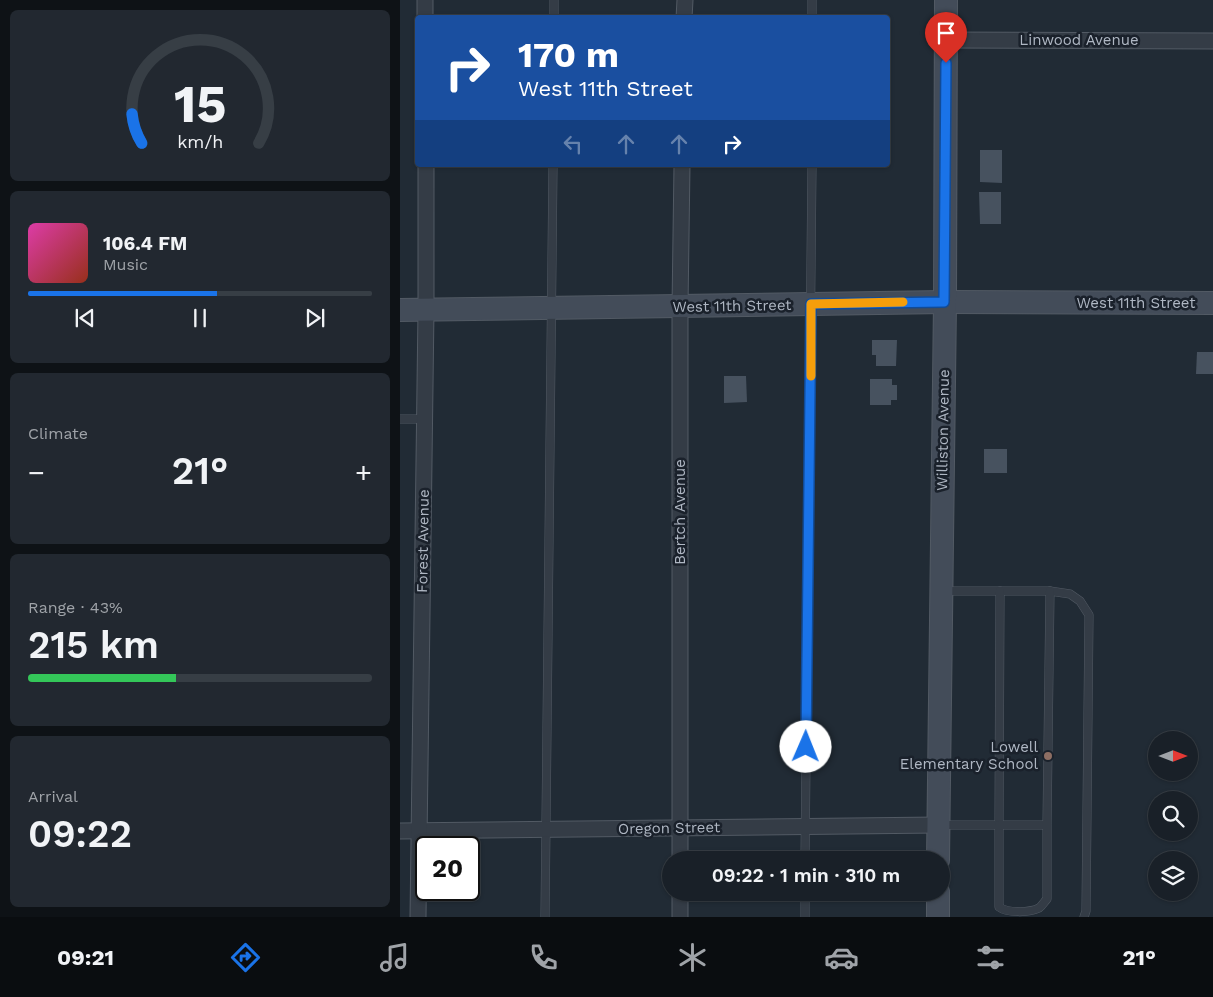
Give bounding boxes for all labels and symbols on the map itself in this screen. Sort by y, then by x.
pin [925,12,967,63]
street label: Linwood Avenue [1019,31,1139,49]
street label: West 11th Street [1076,294,1196,312]
street label: West 11th Street [672,296,792,316]
street label: Williston Avenue [933,369,953,491]
street label: Bertch Avenue [671,459,689,565]
street label: Forest Avenue [413,489,433,593]
position arrow [779,720,831,772]
north arrow [1148,731,1198,781]
place label: Lowell Elementary School [900,738,1038,773]
marker: Lowell Elementary School [1042,750,1054,762]
street label: Oregon Street [618,818,721,838]
speed limit sign: 20 [415,836,480,901]

